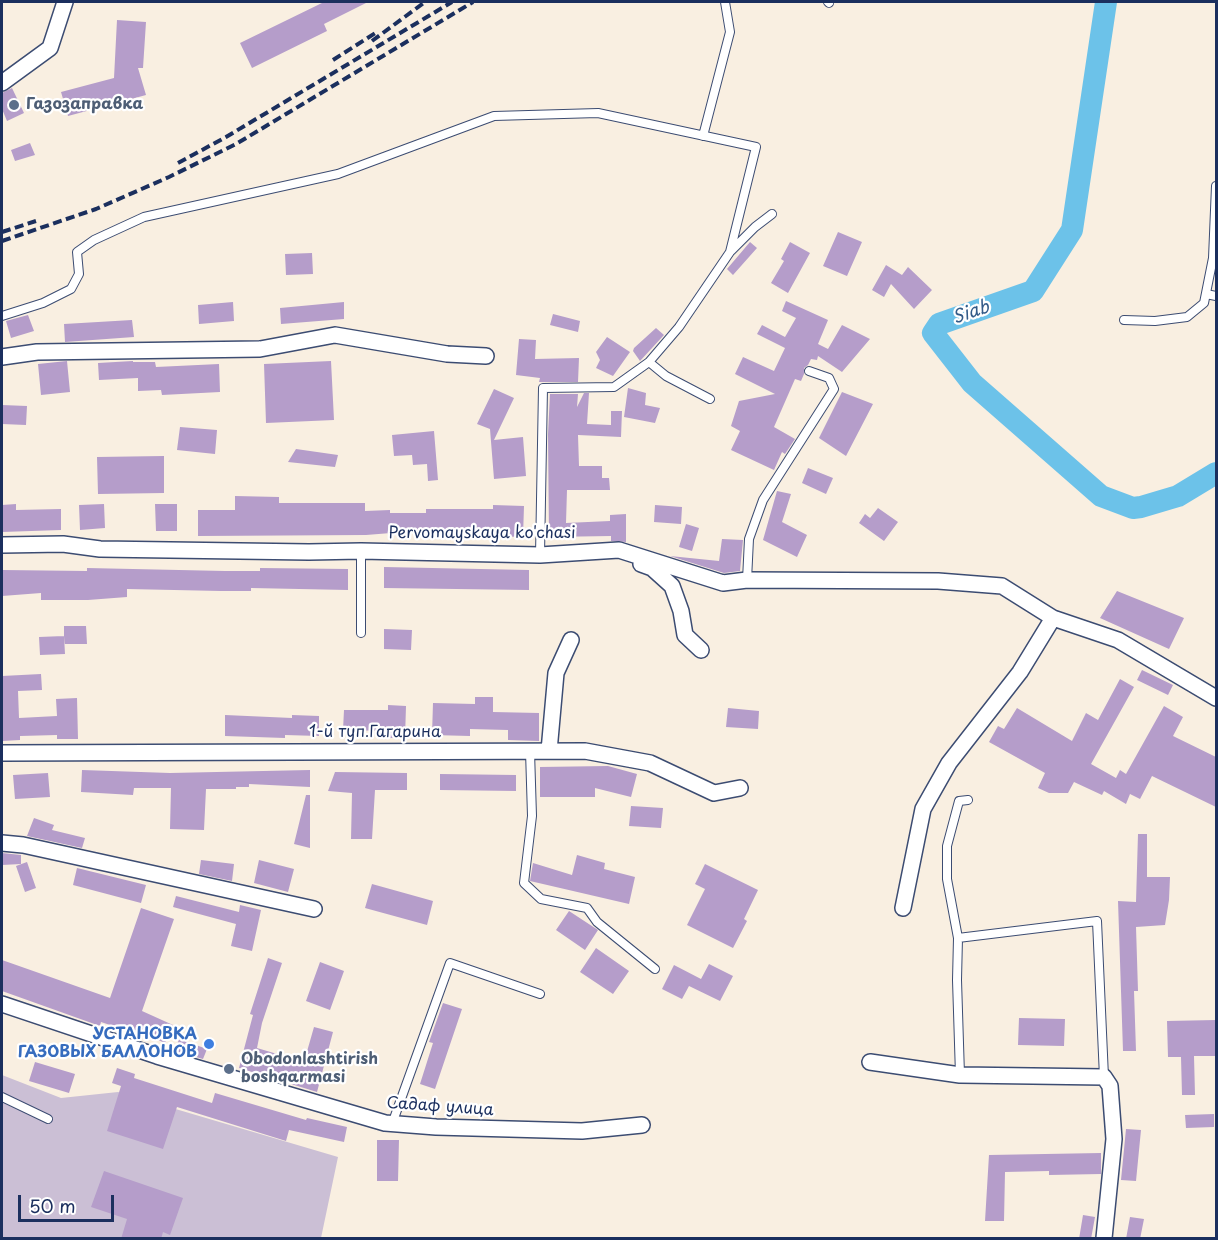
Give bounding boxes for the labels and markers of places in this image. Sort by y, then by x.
place label: Газозаправка [26,95,143,115]
marker: Газозаправка [7,98,21,112]
place label: УСТАНОВКА ГАЗОВЫХ БАЛЛОНОВ [18,1025,197,1063]
marker: УСТАНОВКА ГАЗОВЫХ БАЛЛОНОВ [202,1037,216,1051]
place label: Obodonlashtirish boshqarmasi [241,1050,378,1088]
marker: Obodonlashtirish boshqarmasi [222,1062,236,1076]

